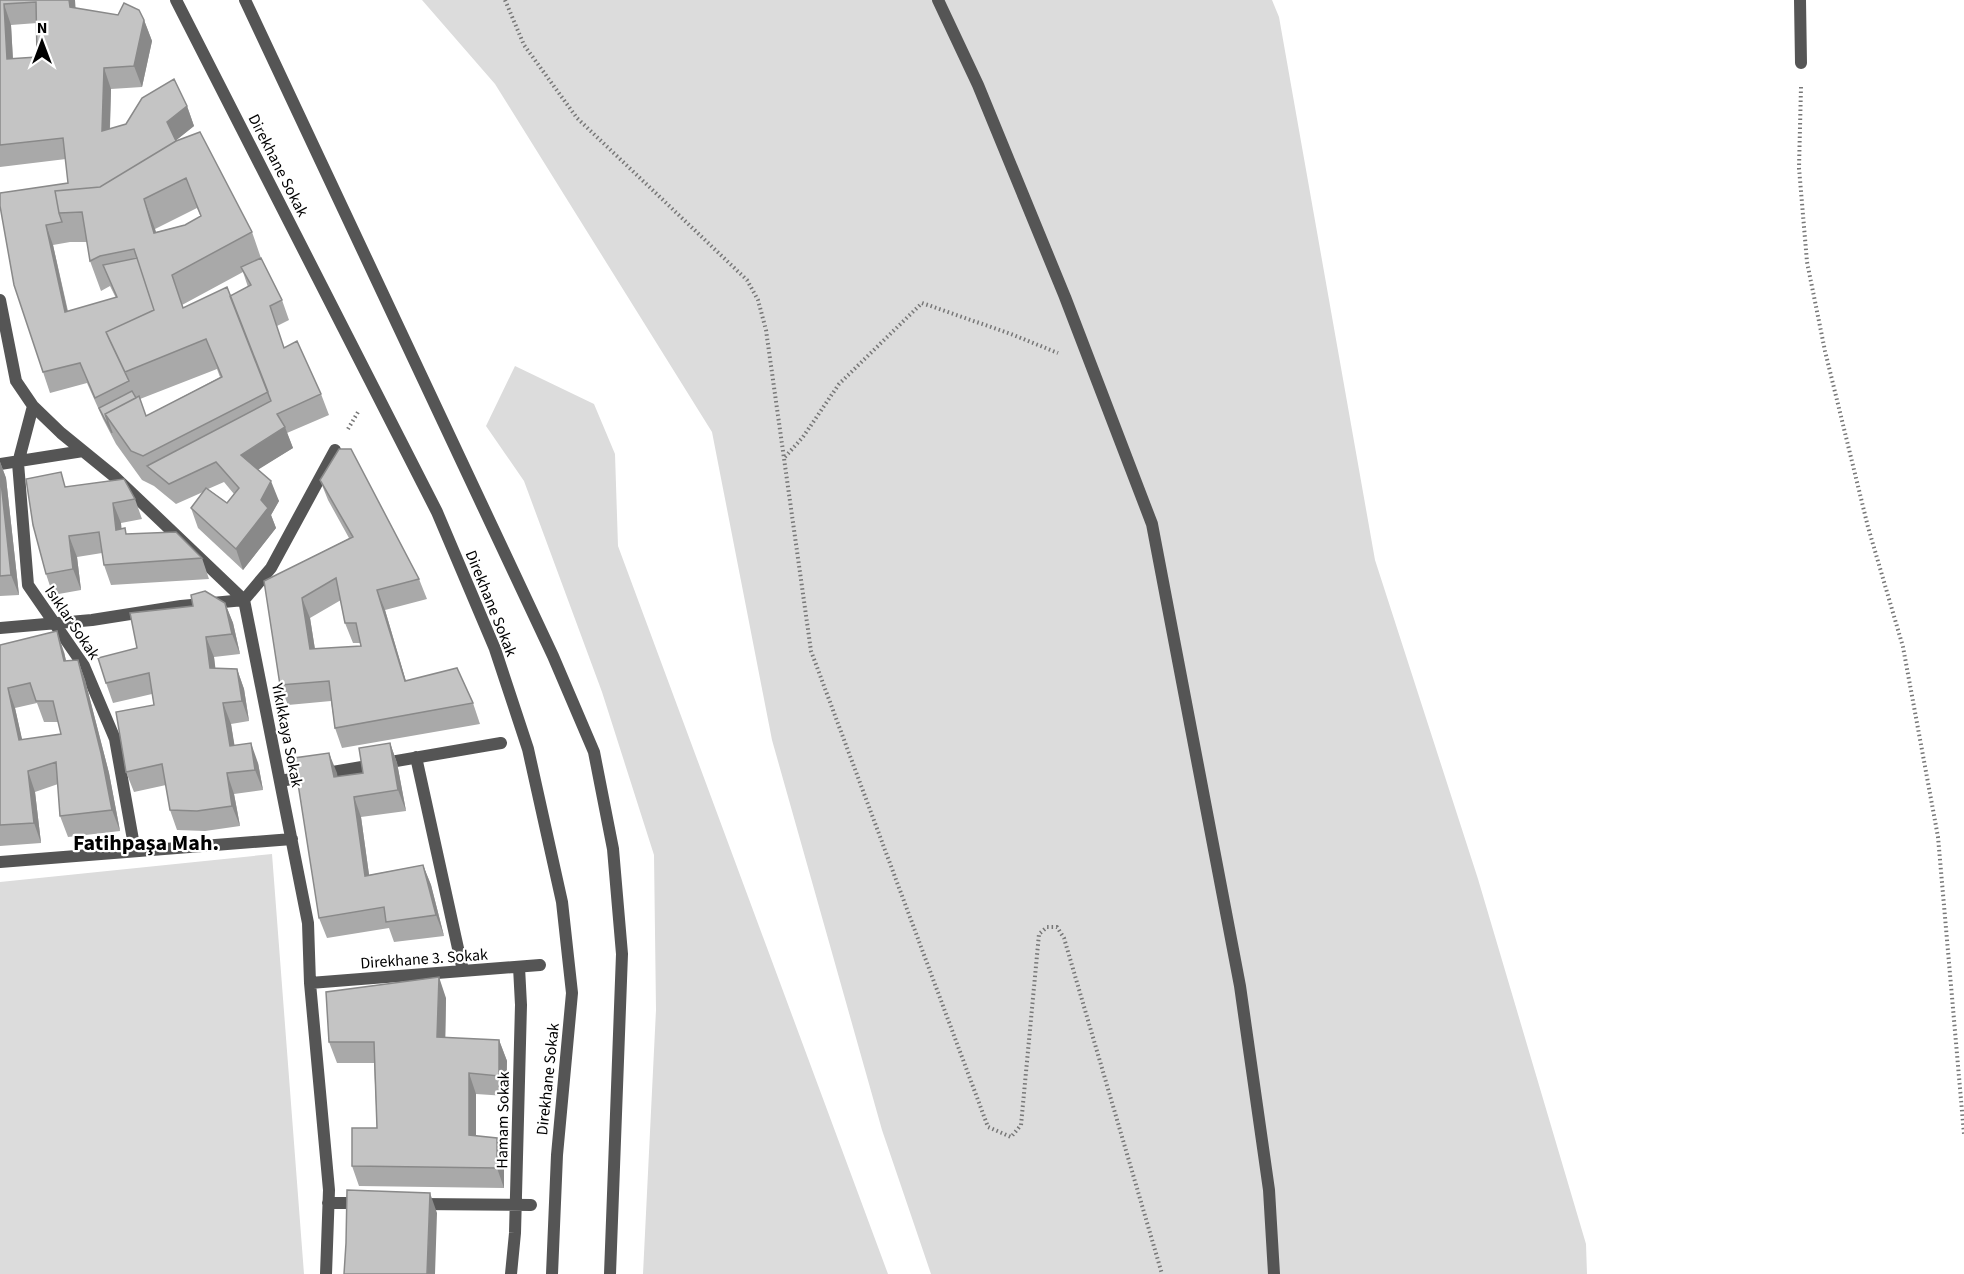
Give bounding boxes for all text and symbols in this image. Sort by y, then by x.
north arrow [12,12,72,72]
text: N [37,17,47,39]
street label: Direkhane Sokak [243,110,314,221]
street label: Direkhane Sokak [460,547,522,660]
street label: Isıklar Sokak [39,581,105,664]
street label: Yıkıkkaya Sokak [266,680,308,789]
district label: Fatihpaşa Mah. [73,827,219,859]
street label: Direkhane 3. Sokak [360,944,489,974]
street label: Direkhane Sokak [531,1022,565,1136]
street label: Hamam Sokak [491,1071,515,1169]

